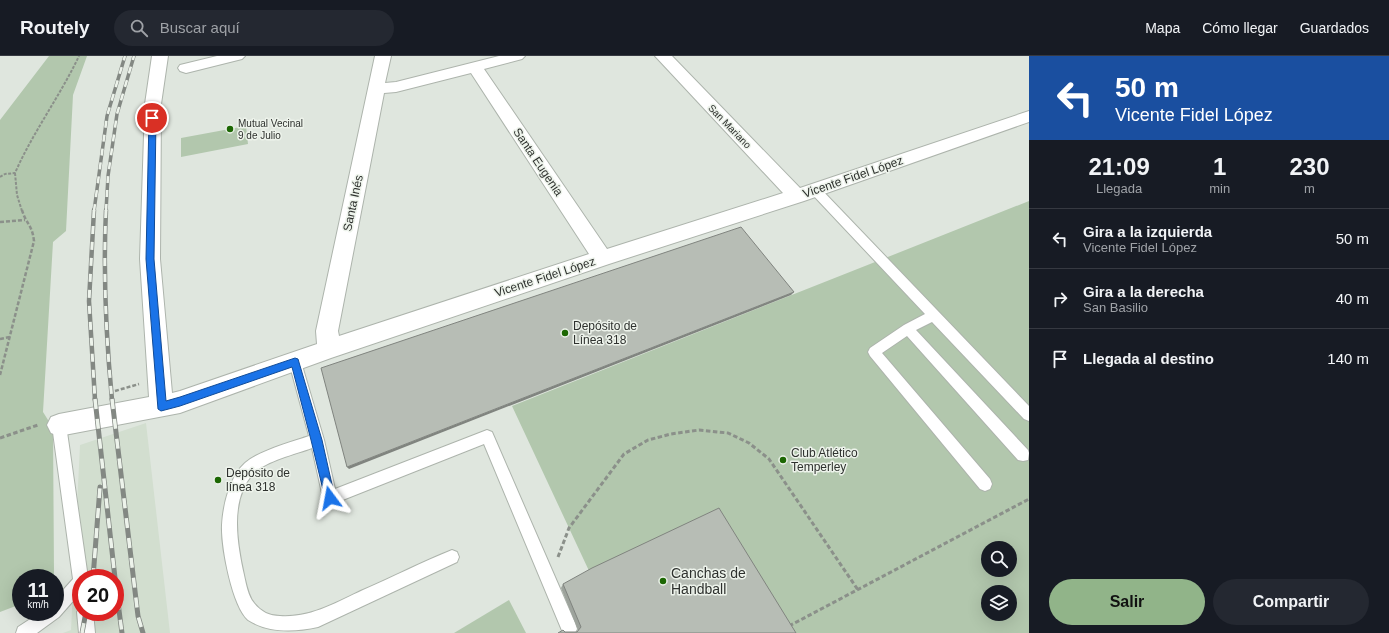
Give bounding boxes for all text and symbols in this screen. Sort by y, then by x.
search box [114,10,394,46]
text: Routely [20,17,90,38]
icon: search [128,17,150,39]
text: Buscar aquí [160,19,240,36]
text: Mapa [1145,20,1180,36]
text: Cómo llegar [1202,20,1278,36]
text: Guardados [1300,20,1369,36]
icon: left [1049,72,1101,124]
text: 50 m [1115,72,1179,103]
pin [135,101,169,135]
street label: San Mariano [706,102,754,151]
text: Vicente Fidel López [1115,105,1273,125]
icon: arrive [141,107,163,129]
place label: Mutual Vecinal 9 de Julio [238,118,303,141]
marker: Mutual Vecinal 9 de Julio [225,124,235,134]
street label: Santa Eugenia [510,125,566,199]
street label: Vicente Fidel López [801,153,905,201]
text: 21:09 [1088,153,1150,180]
text: 1 [1213,153,1226,180]
text: 230 [1290,153,1330,180]
street label: Santa Inés [340,173,366,233]
text: Llegada [1096,181,1142,196]
text: min [1209,181,1230,196]
text: m [1304,181,1315,196]
text: Gira a la izquierda [1083,223,1212,240]
icon: left [1049,228,1071,250]
text: 50 m [1336,230,1369,247]
text: Vicente Fidel López [1083,240,1197,255]
street label: Vicente Fidel López [493,254,597,300]
text: Gira a la derecha [1083,283,1204,300]
icon: right [1049,288,1071,310]
text: 40 m [1336,290,1369,307]
text: San Basilio [1083,300,1148,315]
place label: Depósito de Línea 318 [573,319,637,347]
marker: Depósito de Línea 318 [560,328,570,338]
icon: arrive [1049,348,1071,370]
text: Llegada al destino [1083,350,1214,367]
text: 140 m [1327,350,1369,367]
place label: Club Atlético Temperley [791,446,858,474]
marker: Club Atlético Temperley [778,455,788,465]
place label: Depósito de línea 318 [226,466,290,494]
marker: Depósito de línea 318 [213,475,223,485]
position arrow [309,477,351,519]
map controls [981,541,1017,621]
button: search [981,541,1017,577]
place label: Canchas de Handball [671,565,746,597]
speed limit sign: 20 [72,569,124,621]
marker: Canchas de Handball [658,576,668,586]
text: 11 [27,579,49,601]
button: Salir [1049,579,1205,625]
button: Compartir [1213,579,1369,625]
button: layers [981,585,1017,621]
text: km/h [27,599,49,610]

